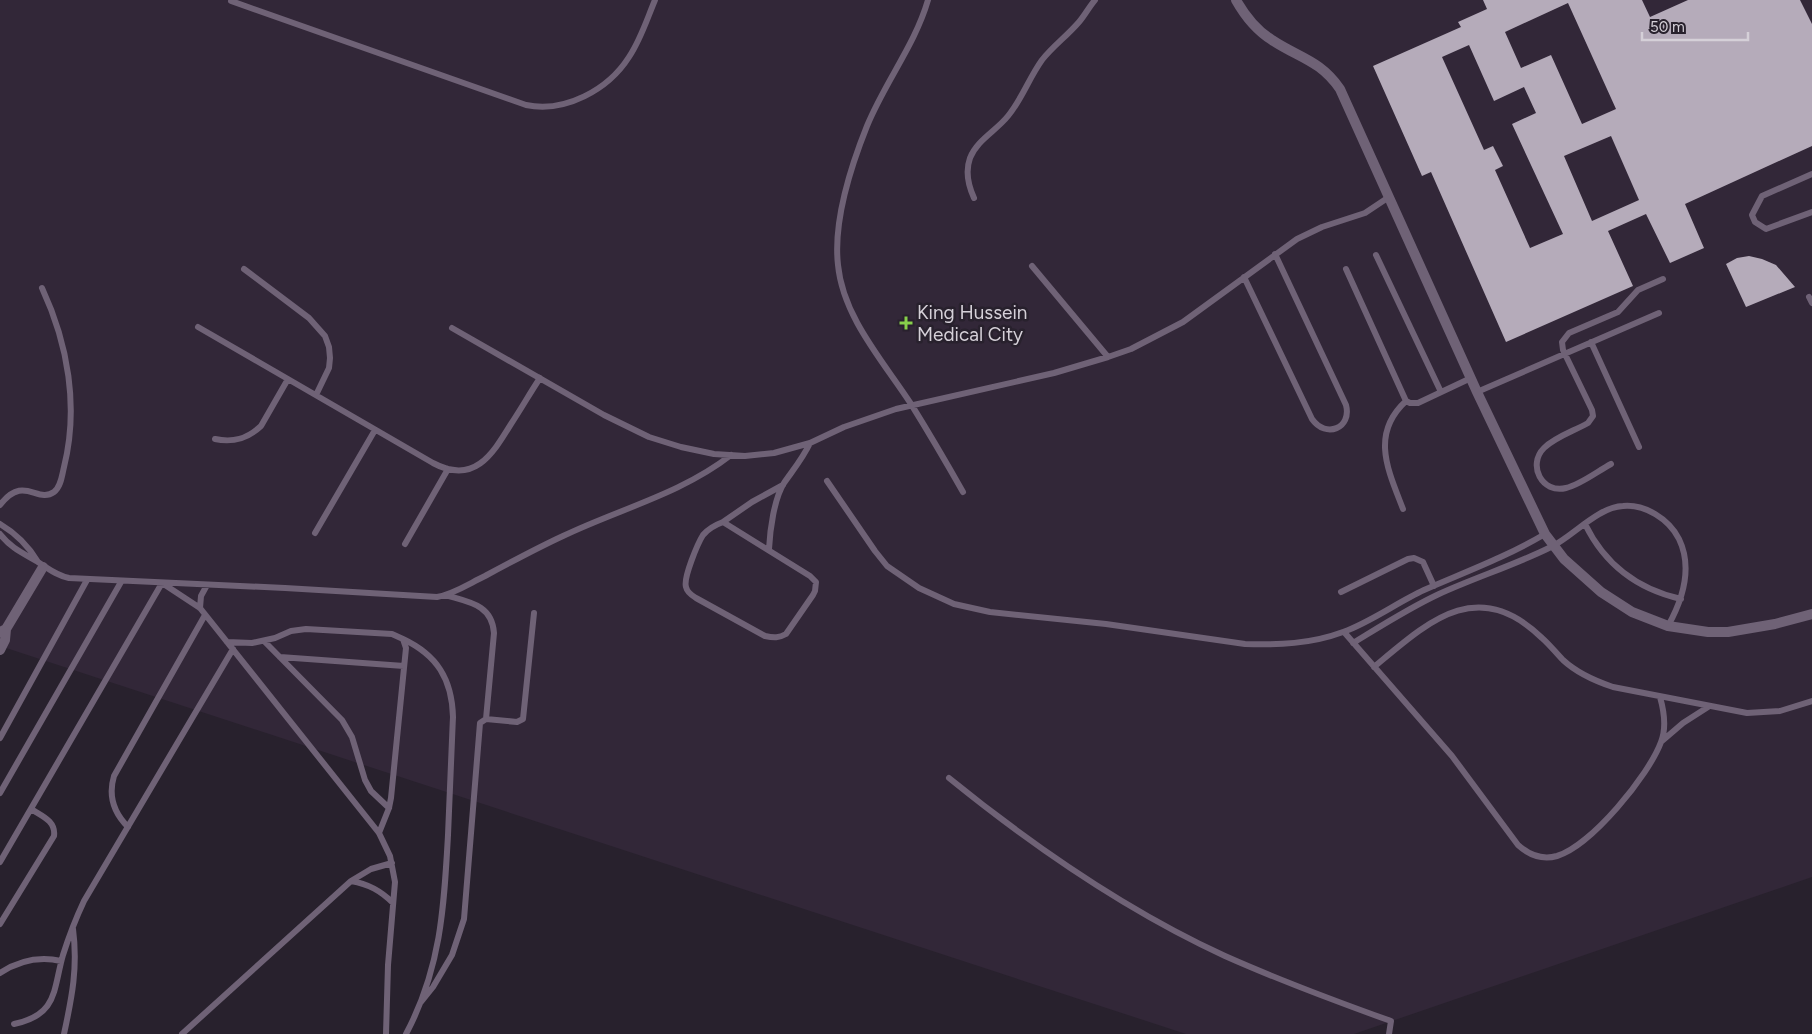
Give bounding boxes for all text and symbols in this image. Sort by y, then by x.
scale bar [1642,10,1748,42]
text: 50 m [1650,18,1685,36]
place label: King Hussein Medical City [917,301,1027,346]
marker: King Hussein Medical City [899,316,913,330]

